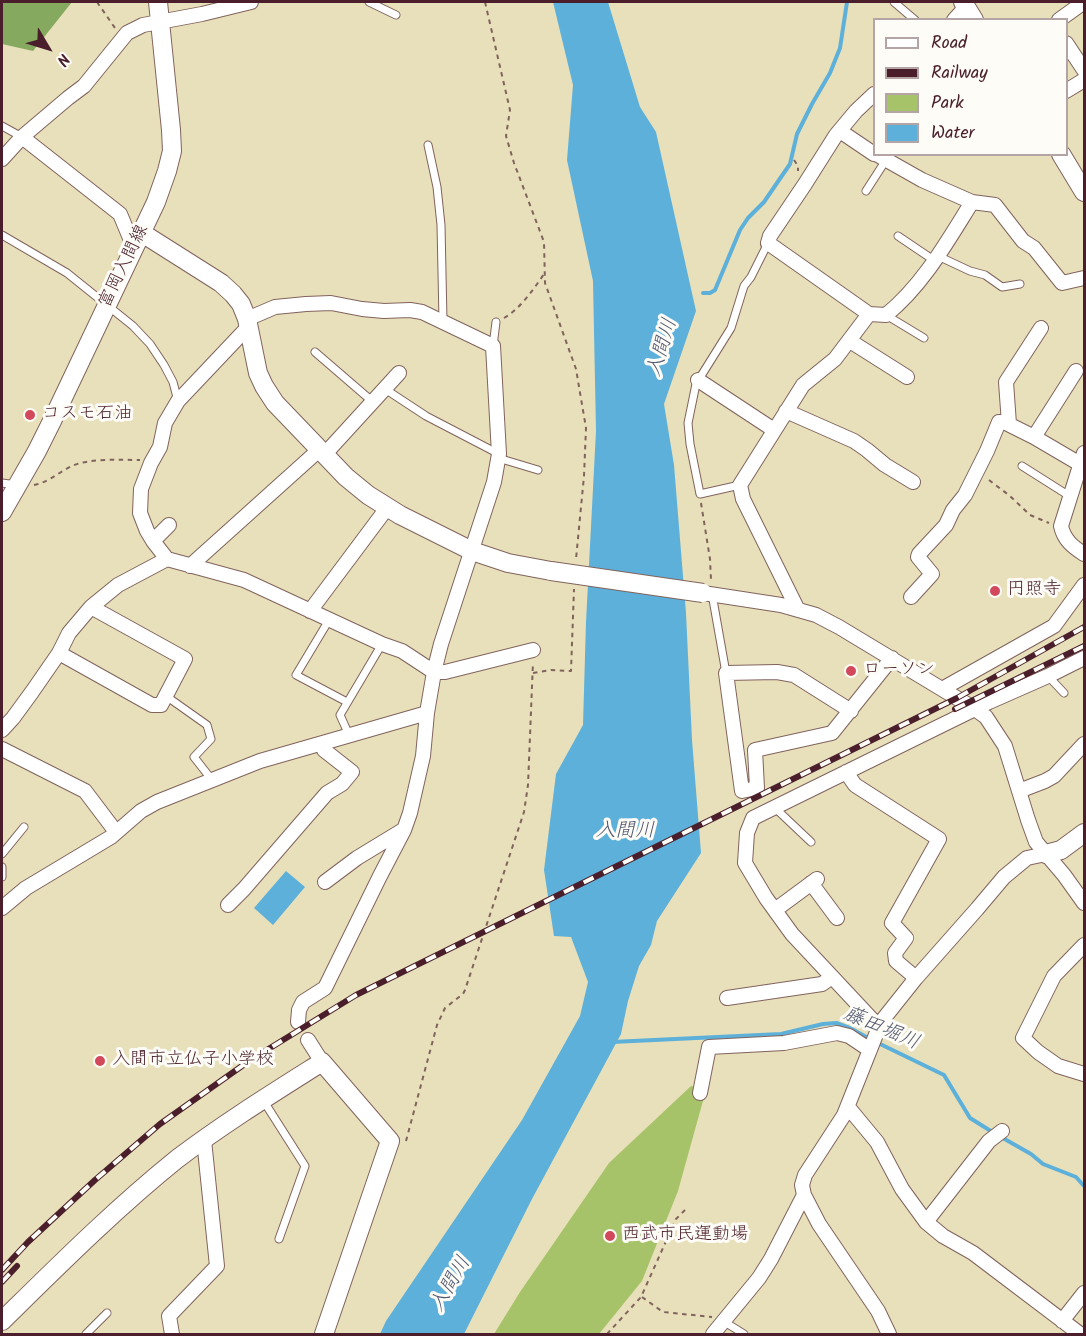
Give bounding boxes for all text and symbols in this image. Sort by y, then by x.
north arrow [18,18,78,78]
legend [873,18,1068,156]
text: Road [931,29,967,58]
text: N [50,48,76,71]
text: Railway [931,59,988,88]
text: Park [931,89,964,118]
text: Water [931,119,975,148]
street label: 富岡入間線 [96,222,154,312]
water label: 入間川 [644,316,684,380]
place label: コスモ石油 [42,404,132,426]
marker: コスモ石油 [23,408,37,422]
place label: 円照寺 [1007,580,1061,602]
marker: 円照寺 [988,584,1002,598]
place label: ローソン [863,660,935,682]
marker: ローソン [844,664,858,678]
water label: 入間川 [595,821,655,845]
water label: 藤田堀川 [839,1003,923,1057]
place label: 入間市立仏子小学校 [112,1050,274,1072]
marker: 入間市立仏子小学校 [93,1054,107,1068]
place label: 西武市民運動場 [622,1225,748,1247]
marker: 西武市民運動場 [603,1229,617,1243]
water label: 入間川 [427,1253,477,1317]

